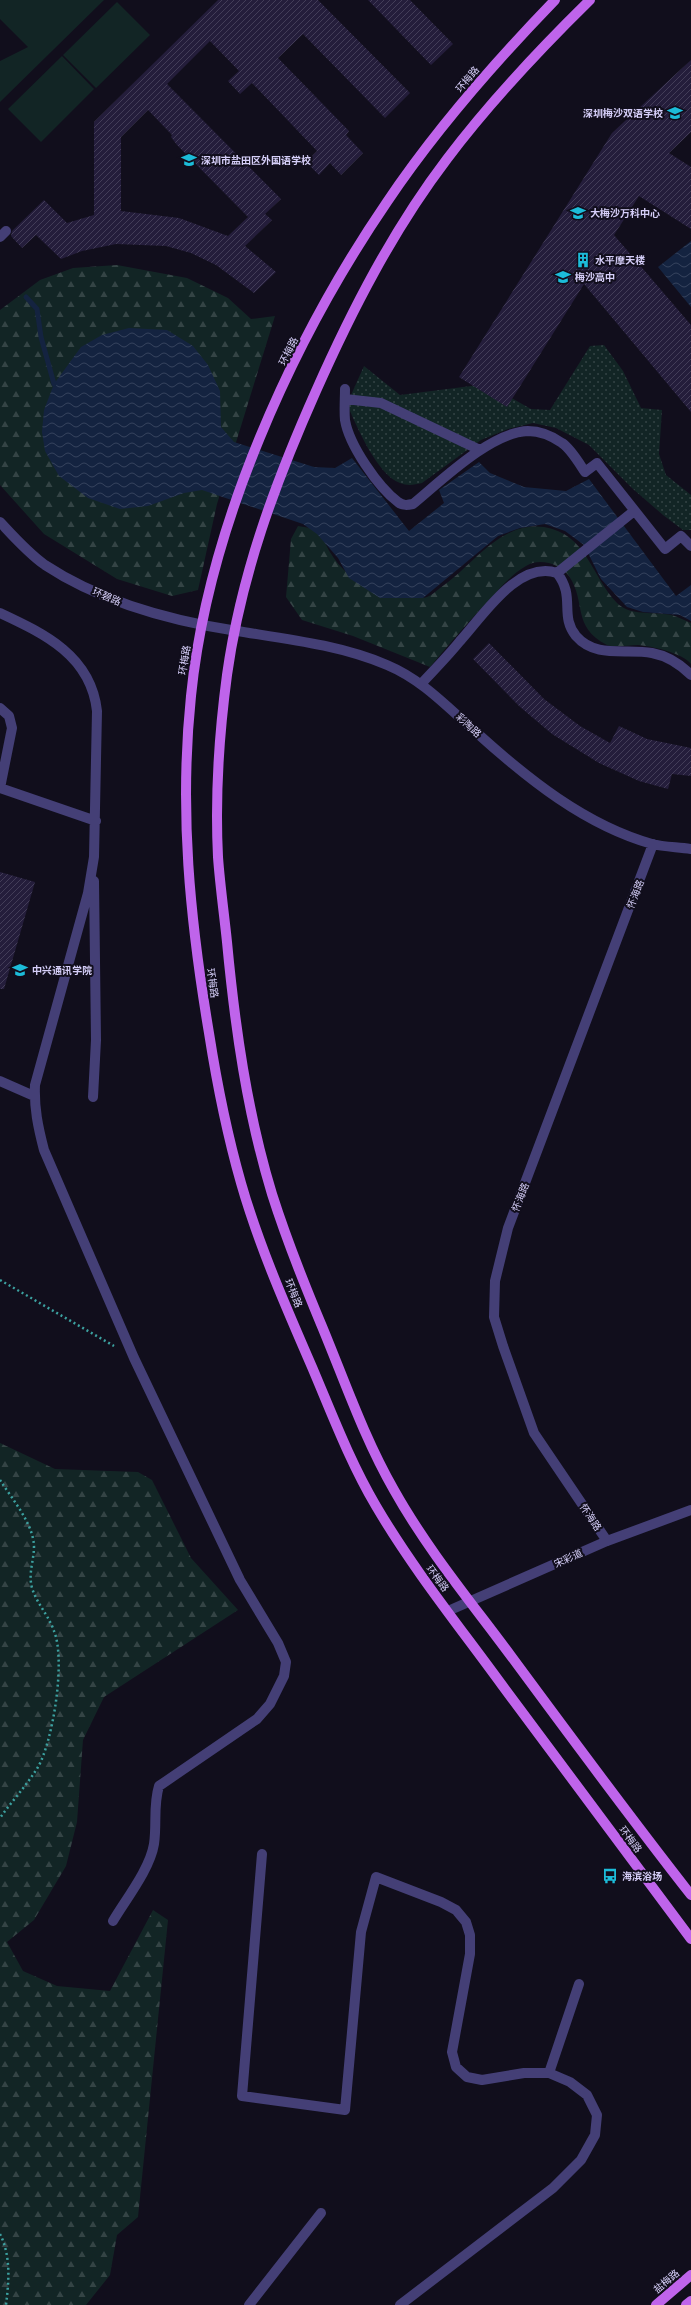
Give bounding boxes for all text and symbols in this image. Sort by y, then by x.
street label: 环梅路 [454,64,481,94]
school or university icon: 深圳梅沙双语学校 [666,104,684,122]
place label: 深圳梅沙双语学校 [583,107,663,119]
school or university icon: 深圳市盐田区外国语学校 [180,151,198,169]
place label: 深圳市盐田区外国语学校 [201,154,311,166]
school or university icon: 大梅沙万科中心 [569,204,587,222]
place label: 大梅沙万科中心 [590,207,660,219]
building icon: 水平摩天楼 [574,251,592,269]
place label: 水平摩天楼 [595,255,645,266]
school or university icon: 梅沙高中 [554,268,572,286]
place label: 梅沙高中 [574,271,615,283]
street label: 环梅路 [277,335,300,367]
street label: 环碧路 [91,586,123,607]
street label: 环梅路 [177,644,192,676]
street label: 彩陶路 [454,711,483,740]
street label: 怀海路 [625,878,646,910]
school or university icon: 中兴通讯学院 [11,961,29,979]
place label: 中兴通讯学院 [32,965,92,976]
street label: 环梅路 [205,967,220,999]
street label: 怀海路 [510,1181,531,1213]
street label: 环梅路 [283,1277,304,1309]
street label: 怀海路 [578,1502,604,1533]
street label: 宋彩道 [552,1547,584,1570]
street label: 环梅路 [424,1563,451,1594]
street label: 环梅路 [617,1824,644,1855]
bus stop icon: 海滨浴场 [601,1867,619,1885]
place label: 海滨浴场 [622,1871,662,1882]
street label: 盐梅路 [651,2267,681,2295]

